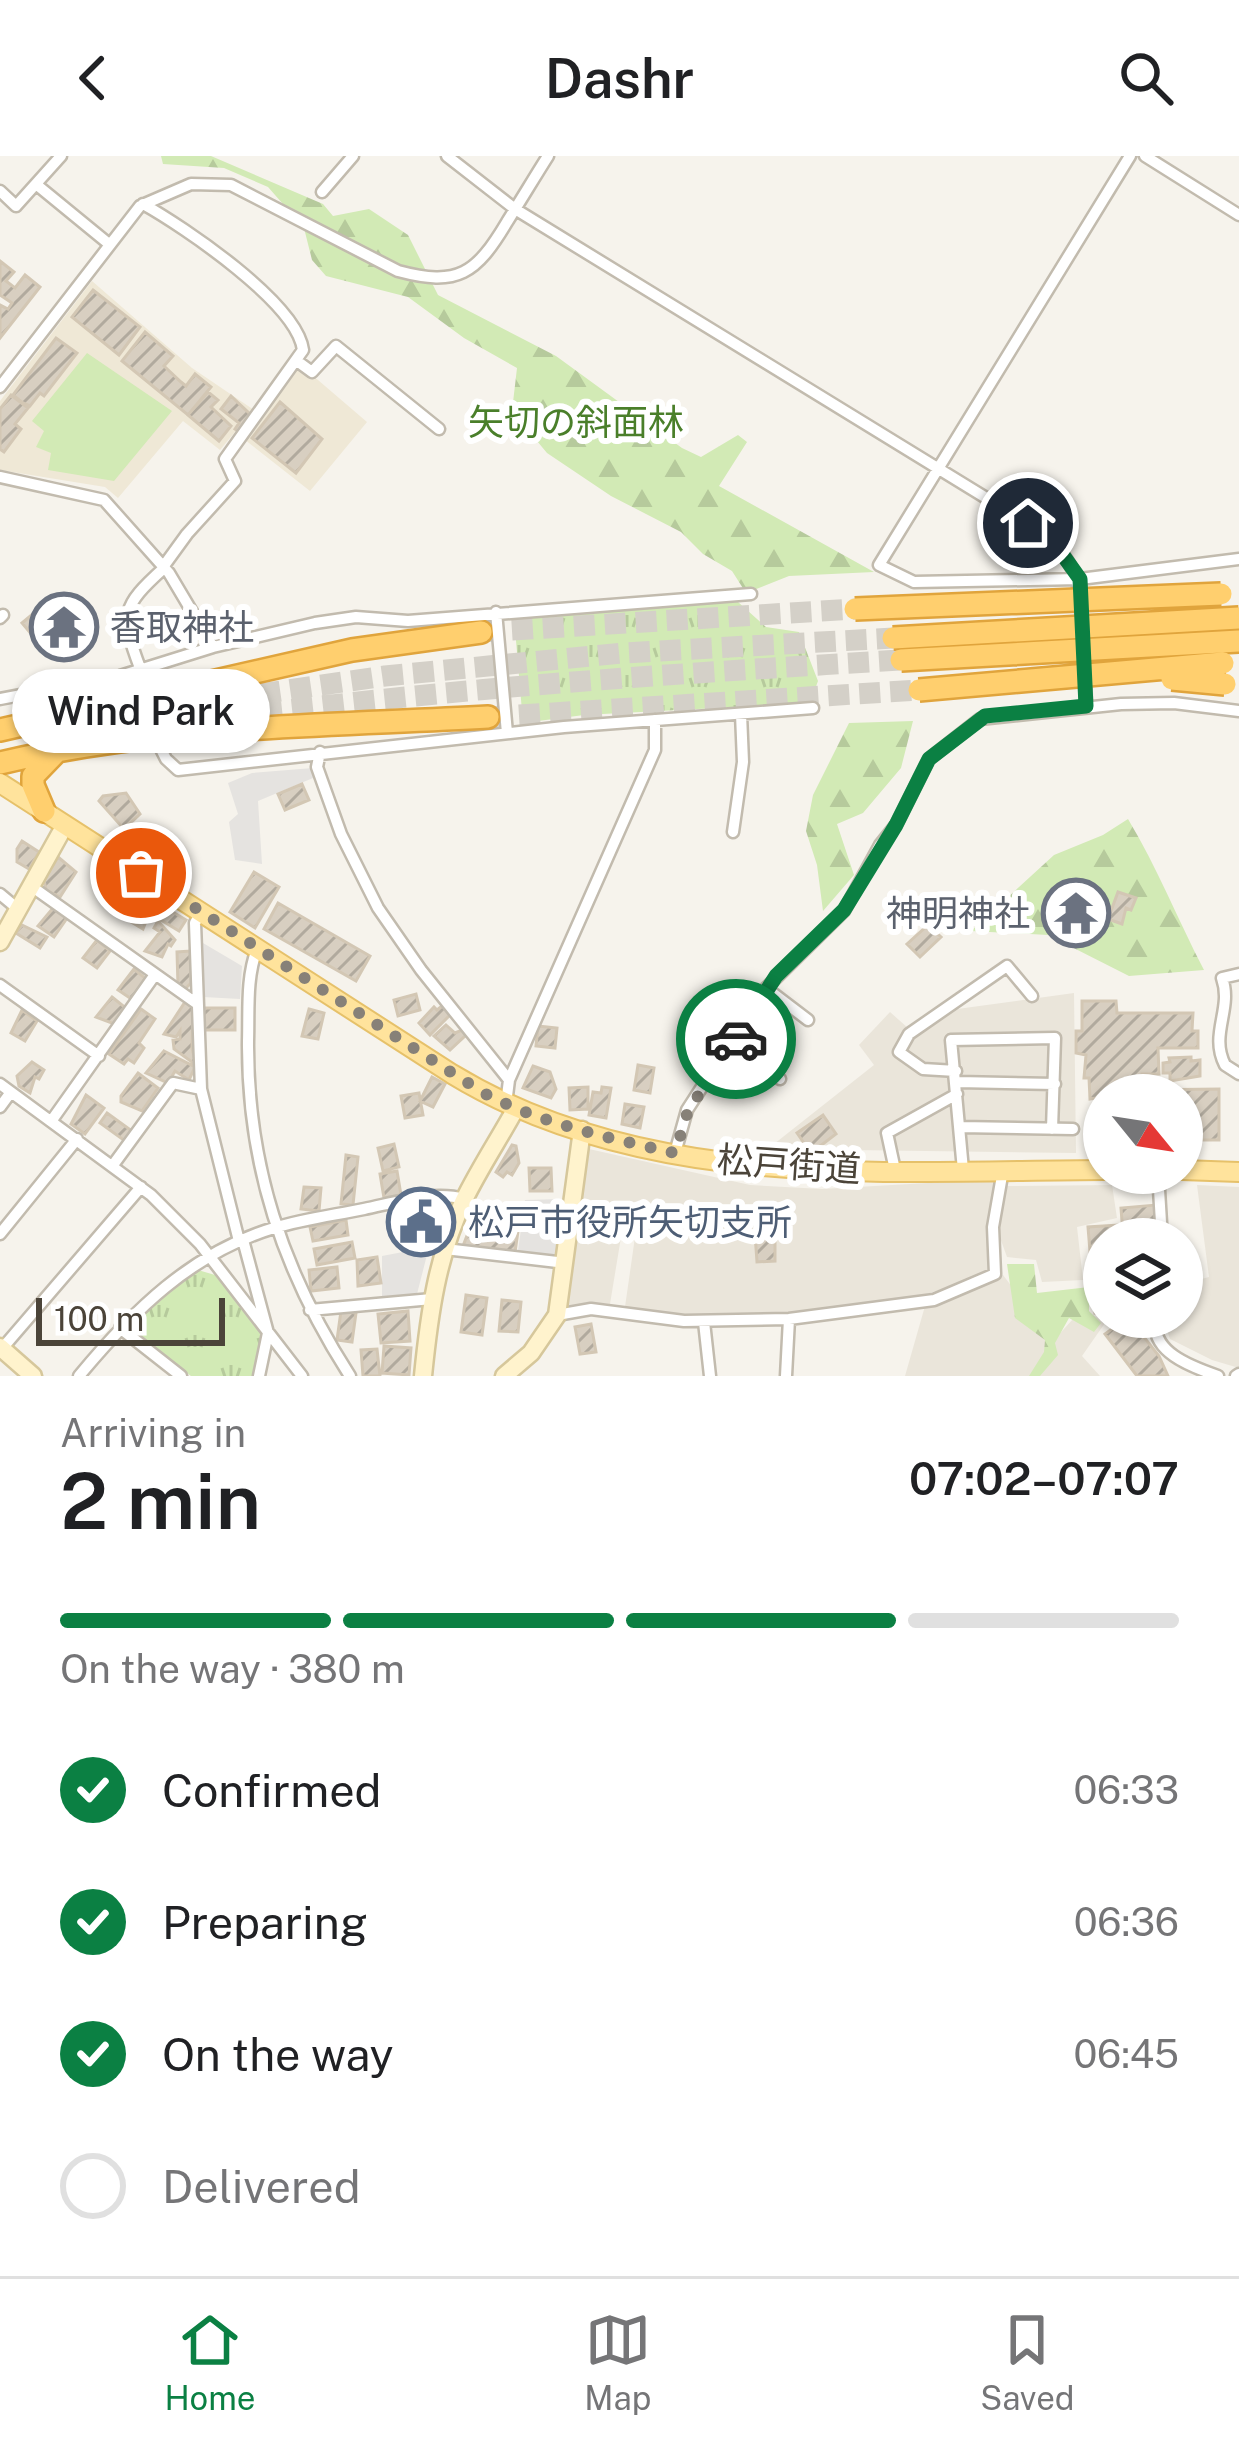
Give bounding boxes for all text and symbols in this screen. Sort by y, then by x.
icon: back [60,45,126,111]
icon: search [1113,45,1179,111]
text: Dashr [545,47,694,110]
park label: 矢切の斜面林 [468,401,684,443]
pin [977,472,1079,574]
icon: home [995,490,1061,556]
temple icon: 香取神社 [29,592,99,662]
place label: 香取神社 [110,606,254,648]
callout: Wind Park [12,669,270,753]
text: Wind Park [47,688,235,734]
pin [90,822,192,924]
icon: bag [108,840,174,906]
temple icon: 神明神社 [1041,878,1111,948]
place label: 神明神社 [886,892,1030,934]
courier [676,979,796,1099]
icon: car [703,1006,769,1072]
north arrow [1083,1074,1203,1194]
map controls [1083,1074,1203,1338]
street label: 松戸街道 [716,1138,862,1190]
public building icon: 松戸市役所矢切支所 [386,1187,456,1257]
place label: 松戸市役所矢切支所 [468,1201,792,1243]
button: layers [1083,1218,1203,1338]
scale bar [36,1292,225,1345]
text: 100 m [54,1300,144,1338]
text: Arriving in [60,1410,246,1456]
text: 07:02–07:07 [909,1452,1179,1505]
text: 2 min [60,1455,261,1547]
text: On the way · 380 m [60,1646,405,1692]
icon: check [60,1757,126,1823]
text: Confirmed [162,1764,381,1817]
text: 06:33 [1073,1767,1179,1813]
icon: check [60,1889,126,1955]
text: Preparing [162,1896,368,1949]
text: 06:36 [1074,1899,1179,1945]
icon: check [60,2021,126,2087]
text: On the way [162,2028,394,2081]
text: 06:45 [1073,2031,1179,2077]
text: Delivered [162,2160,361,2213]
tab: Home [164,2307,255,2417]
tab: Map [584,2307,651,2417]
tab: Saved [980,2307,1075,2417]

